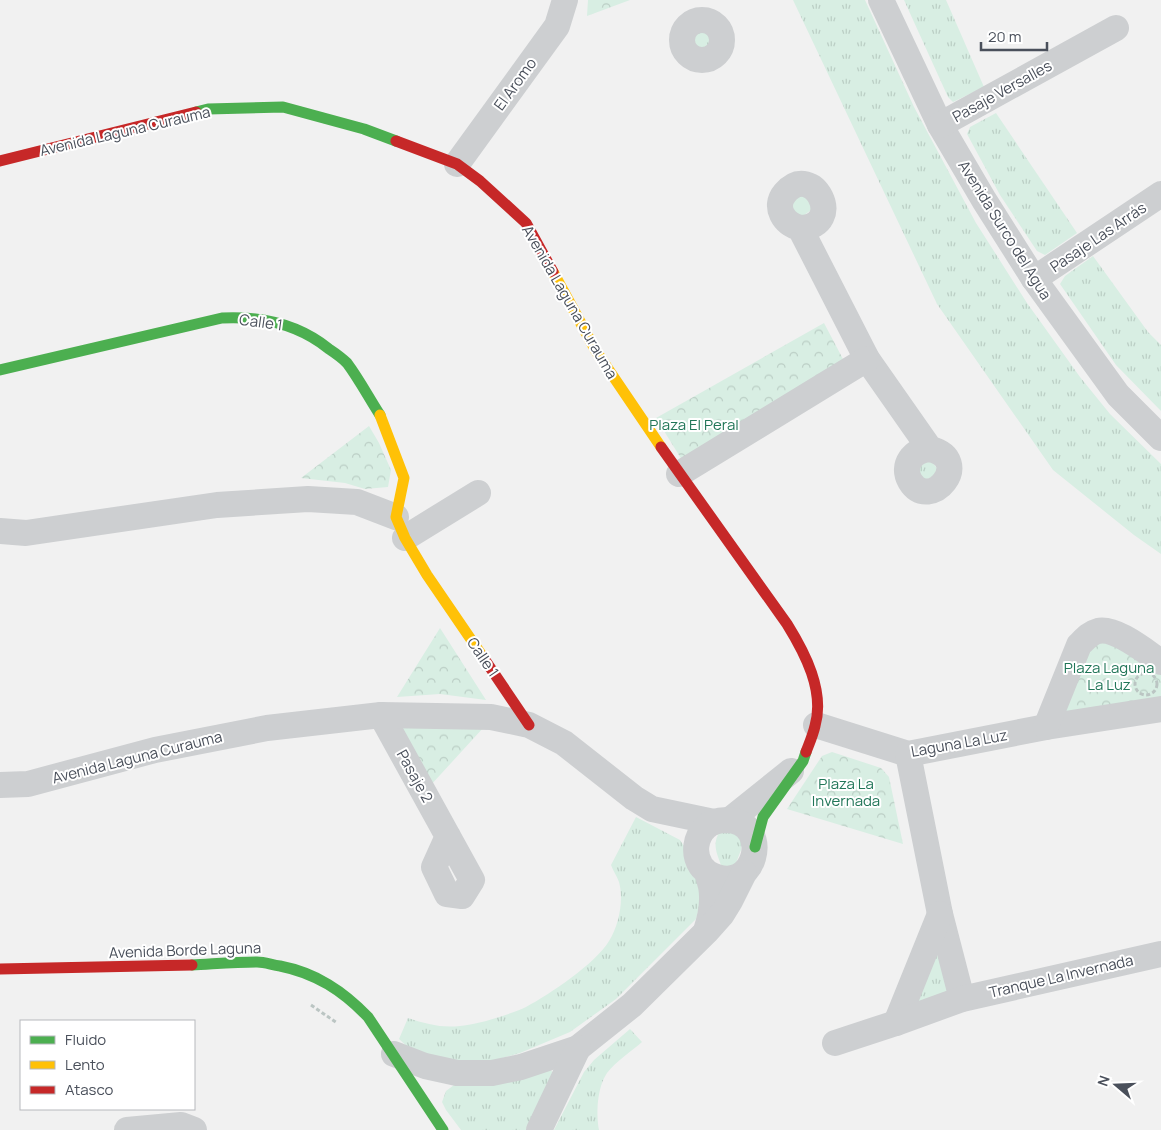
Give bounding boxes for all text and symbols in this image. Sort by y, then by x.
scale bar [981,20,1047,52]
text: 20 m [988,26,1021,47]
street label: El Aromo [489,53,541,115]
street label: Pasaje Versalles [949,55,1056,127]
street label: Avenida Laguna Curauma [38,101,212,161]
street label: Avenida Surco del Agua [954,156,1056,304]
street label: Pasaje Las Arrás [1046,197,1150,277]
street label: Avenida Laguna Curauma [517,221,623,383]
street label: Calle 1 [238,309,284,335]
park label: Plaza El Peral [649,414,739,435]
street label: Calle 1 [462,633,504,681]
park label: Plaza Laguna La Luz [1064,657,1154,695]
street label: Laguna La Luz [909,724,1009,762]
street label: Avenida Laguna Curauma [50,726,224,788]
street label: Pasaje 2 [392,746,438,806]
park label: Plaza La Invernada [812,773,880,811]
street label: Avenida Borde Laguna [108,937,262,963]
street label: Tranque La Invernada [987,949,1135,1003]
legend [20,1020,195,1110]
text: Fluido [65,1029,106,1050]
text: Lento [65,1054,105,1075]
north arrow [1091,1060,1141,1110]
text: N [1093,1073,1114,1088]
text: Atasco [65,1079,113,1100]

